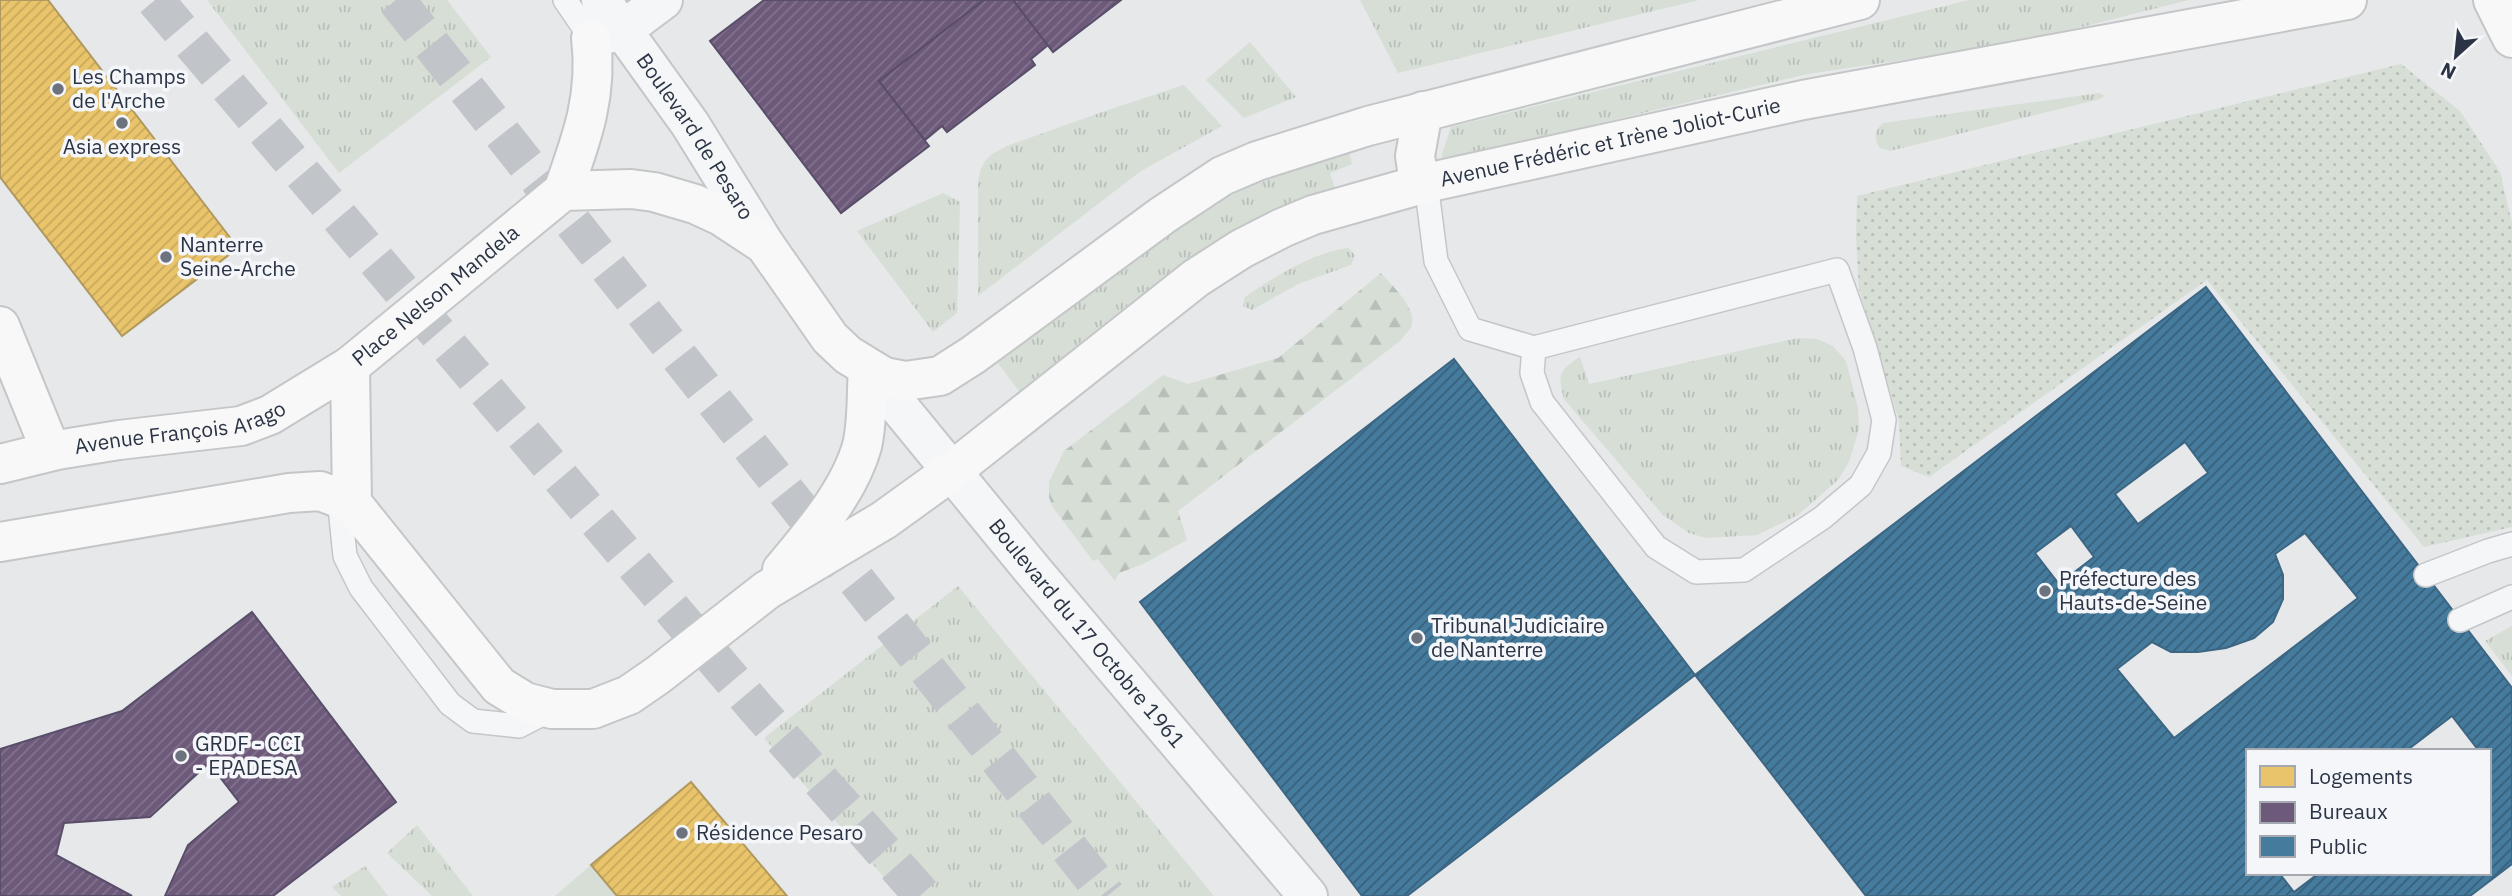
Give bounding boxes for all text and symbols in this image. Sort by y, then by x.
north arrow [2421,21,2491,91]
street label: Boulevard de Pesaro [631,47,761,225]
text: N [2437,57,2460,85]
place label: Les Champs de l'Arche [72,62,186,114]
marker: Les Champs de l'Arche [50,81,66,97]
street label: Avenue Frédéric et Irène Joliot-Curie [1437,90,1783,193]
marker: Asia express [114,115,130,131]
place label: Asia express [63,132,181,160]
street label: Place Nelson Mandela [346,218,524,372]
place label: Nanterre Seine-Arche [180,230,296,282]
marker: Nanterre Seine-Arche [158,249,174,265]
street label: Avenue François Arago [72,394,291,460]
street label: Boulevard du 17 Octobre 1961 [983,512,1192,753]
place label: Préfecture des Hauts-de-Seine [2059,564,2207,616]
marker: Préfecture des Hauts-de-Seine [2037,583,2053,599]
place label: Tribunal Judiciaire de Nanterre [1431,611,1604,663]
marker: Tribunal Judiciaire de Nanterre [1409,630,1425,646]
place label: GRDF - CCI - EPADESA [195,729,301,781]
marker: GRDF - CCI - EPADESA [173,748,189,764]
legend [2246,749,2491,875]
text: Logements [2309,762,2413,790]
text: Bureaux [2309,797,2388,825]
place label: Résidence Pesaro [696,818,863,846]
marker: Résidence Pesaro [674,825,690,841]
text: Public [2309,832,2367,860]

